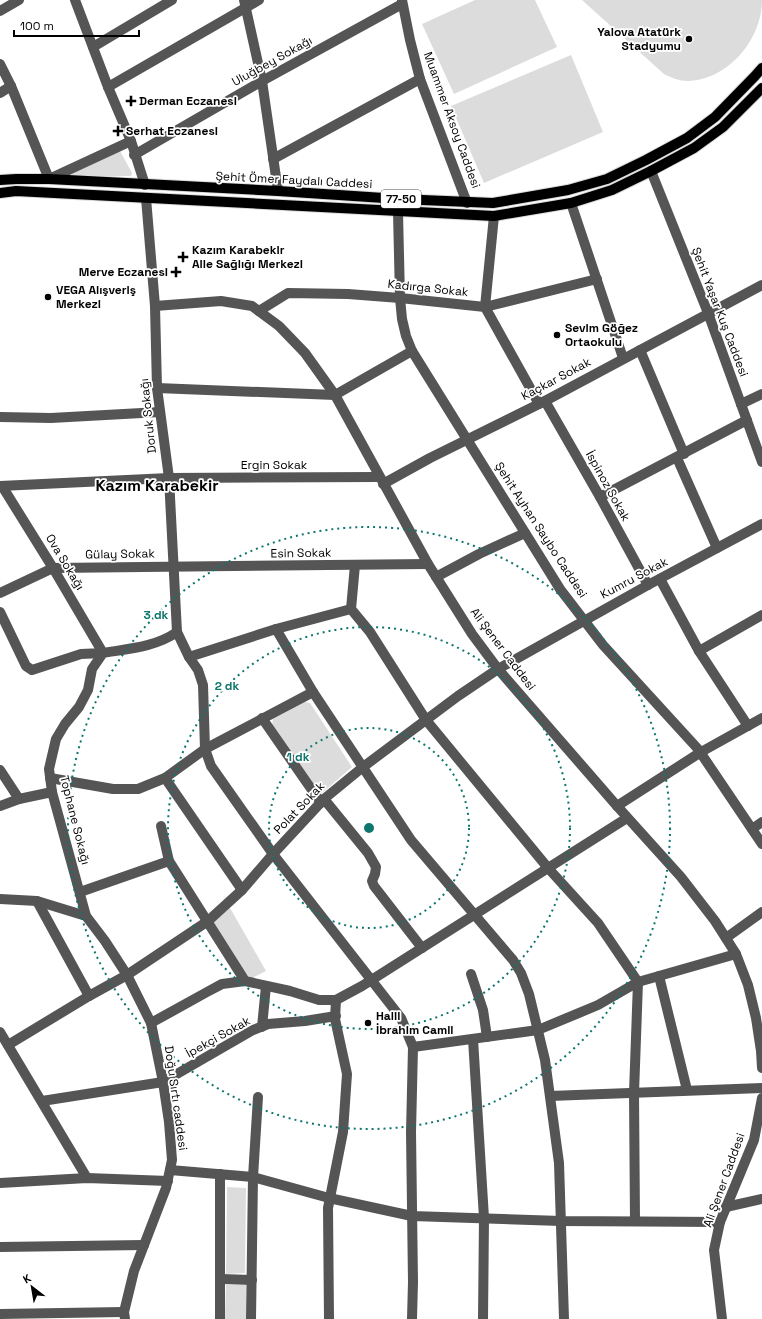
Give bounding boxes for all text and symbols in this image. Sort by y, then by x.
scale bar [14,12,139,38]
text: 100 m [20,18,54,34]
place label: Yalova Atatürk Stadyumu [597,24,681,54]
street label: Uluğbey Sokağı [229,32,315,90]
marker: Yalova Atatürk Stadyumu [684,34,694,44]
street label: Muammer Aksoy Caddesi [420,50,484,190]
place label: Derman Eczanesi [139,93,237,109]
marker: Derman Eczanesi [126,96,136,106]
place label: Serhat Eczanesi [126,123,218,139]
marker: Serhat Eczanesi [113,126,123,136]
street label: Şehit Ömer Faydalı Caddesi [215,168,373,192]
road number: 77-50 [381,190,421,208]
place label: Kazım Karabekir Aile Sağlığı Merkezi [192,242,303,272]
street label: Şehit Yaşar Kuş Caddesi [688,245,752,379]
marker: Kazım Karabekir Aile Sağlığı Merkezi [177,251,189,263]
place label: Merve Eczanesi [79,264,168,280]
marker: Merve Eczanesi [171,267,181,277]
street label: Kadırga Sokak [387,276,470,300]
place label: VEGA Alışveriş Merkezi [56,282,136,312]
marker: VEGA Alışveriş Merkezi [43,292,53,302]
place label: Sevim Göğez Ortaokulu [565,320,638,350]
marker: Sevim Göğez Ortaokulu [552,330,562,340]
street label: Kaçkar Sokak [518,354,594,404]
street label: Doruk Sokağı [136,378,160,454]
street label: İspinoz Sokak [582,448,634,525]
street label: Ergin Sokak [241,457,308,473]
street label: Şehit Ayhan Saybo Caddesi [491,459,591,601]
district label: Kazım Karabekir [95,475,219,496]
street label: Ova Sokağı [42,531,88,593]
street label: Esin Sokak [270,544,332,562]
street label: Gülay Sokak [85,545,156,563]
street label: Kumru Sokak [597,553,671,602]
street label: Ali Şener Caddesi [467,605,539,694]
text: 3 dk [144,607,169,623]
text: 2 dk [215,678,240,694]
text: 1 dk [287,749,310,765]
street label: Tophane Sokağı [56,774,94,866]
street label: Polat Sokak [270,778,328,838]
centre of rings [362,821,376,835]
place label: Halil İbrahim Camii [376,1008,454,1038]
street label: İpekçi Sokak [183,1012,254,1061]
marker: Halil İbrahim Camii [363,1018,373,1028]
street label: Doğu Sırtı caddesi [161,1045,191,1151]
street label: Ali Şener Caddesi [699,1131,749,1229]
north arrow [12,1267,52,1307]
text: K [20,1271,34,1286]

